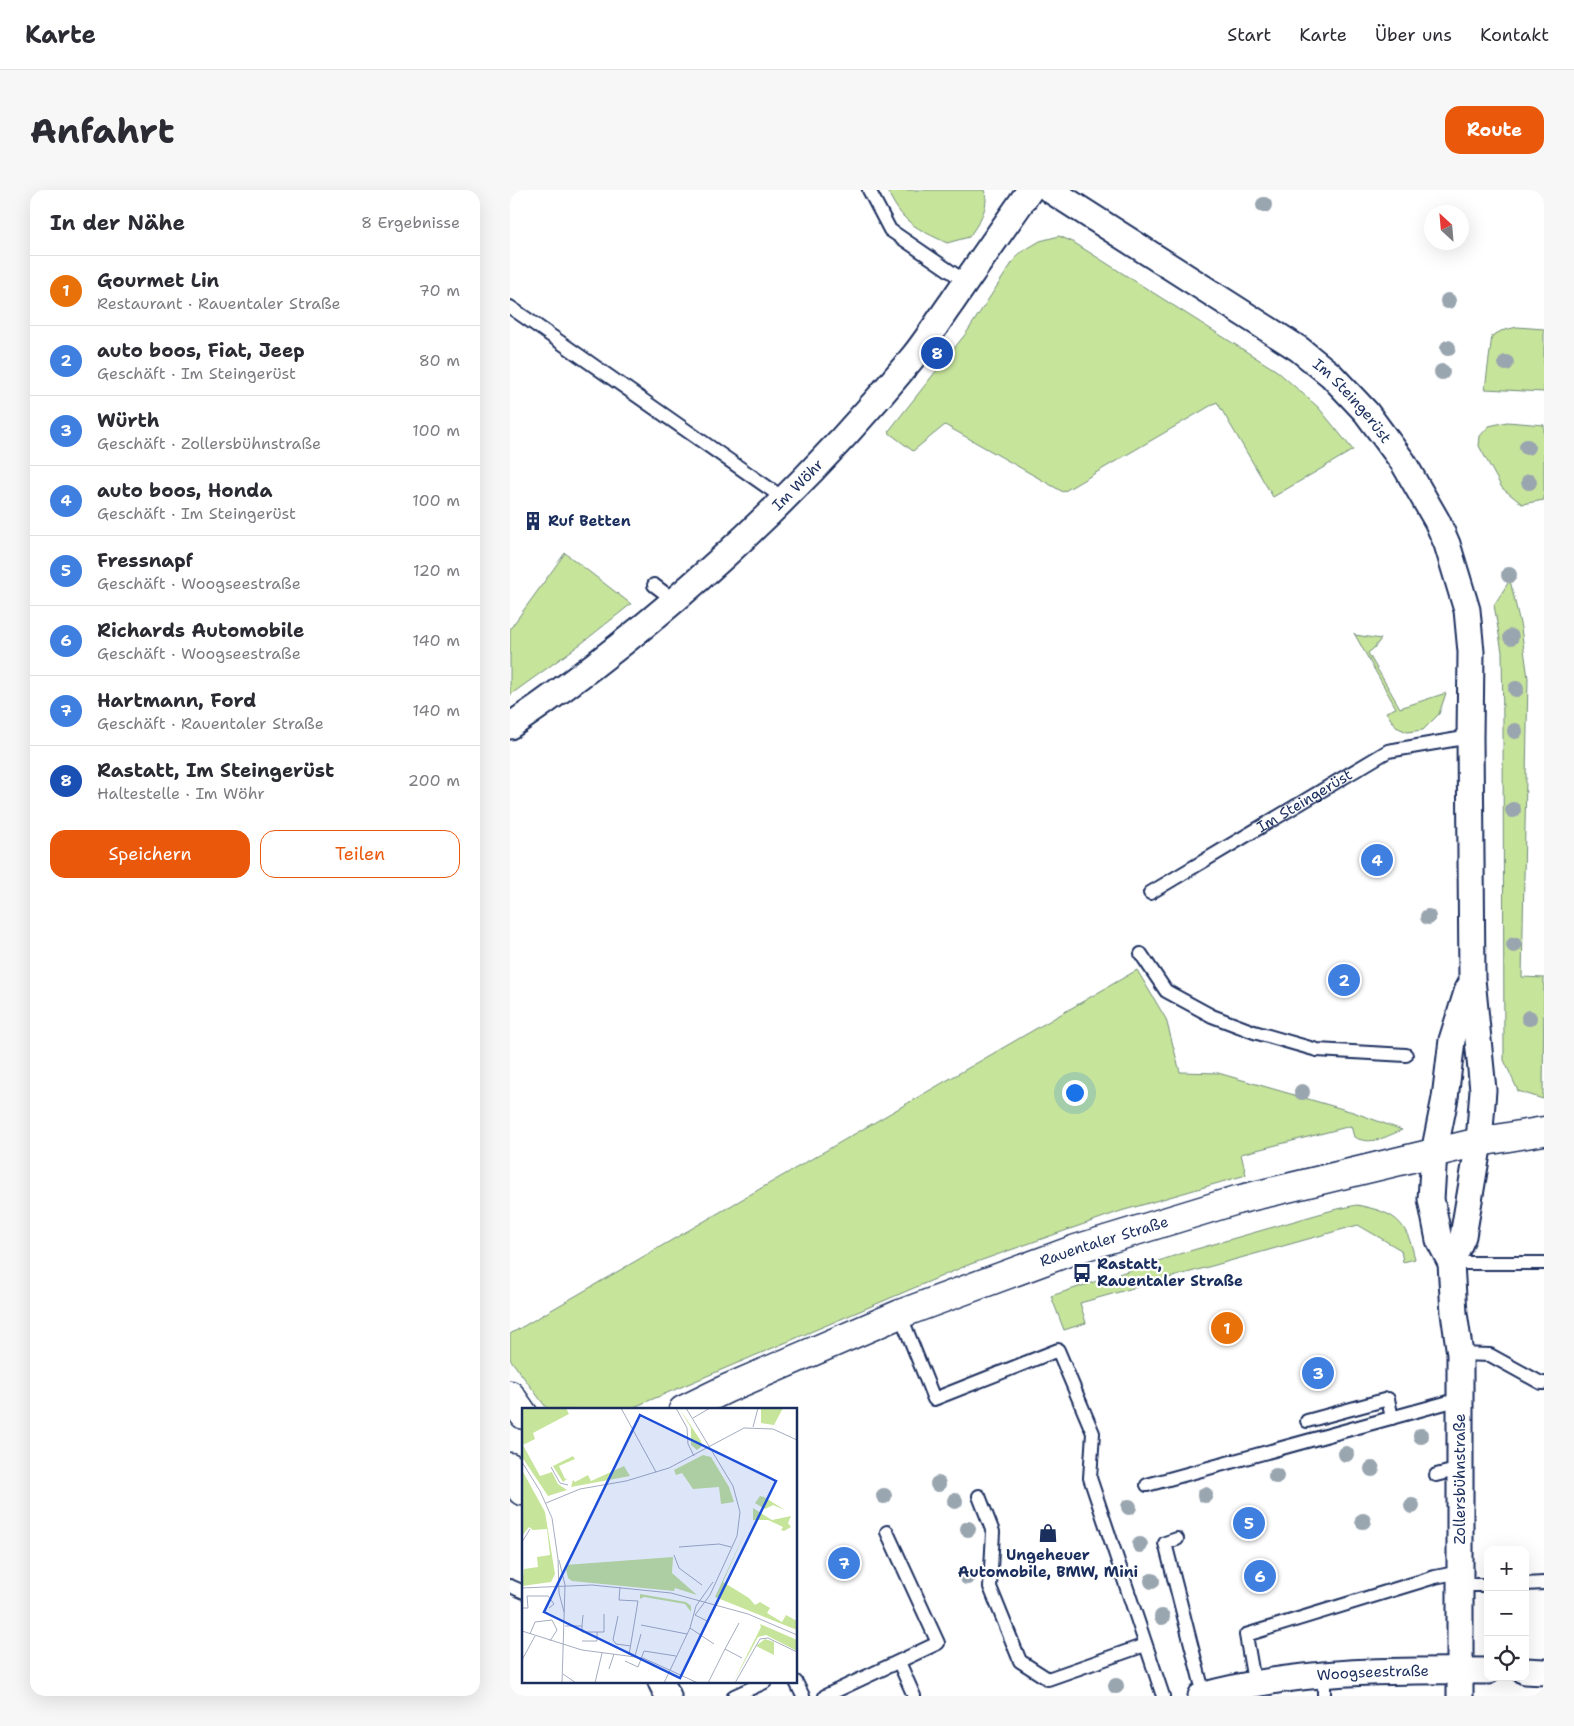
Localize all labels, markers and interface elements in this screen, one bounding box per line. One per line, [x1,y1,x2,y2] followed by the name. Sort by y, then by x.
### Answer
[25,19,96,51] text: Karte
[1227,23,1271,47] text: Start
[1299,23,1347,47] text: Karte
[1375,23,1452,47] text: Über uns
[1480,23,1549,47] text: Kontakt
[1445,106,1544,154] button: Route
[30,107,174,154] text: Anfahrt
[1424,205,1469,250] north arrow
[50,209,185,237] text: In der Nähe
[361,212,460,233] text: 8 Ergebnisse
[97,268,219,293] text: Gourmet Lin
[62,280,70,301] text: 1
[419,280,460,301] text: 70 m
[97,293,341,314] text: Restaurant · Rauentaler Straße
[921,334,953,372] pin: 8
[97,338,305,363] text: auto boos, Fiat, Jeep
[60,350,72,371] text: 2
[419,350,460,371] text: 80 m
[1309,354,1396,447] street label: Im Steingerüst
[97,363,296,384] text: Geschäft · Im Steingerüst
[97,408,159,433] text: Würth
[60,420,72,441] text: 3
[412,420,460,441] text: 100 m
[97,433,321,454] text: Geschäft · Zollersbühnstraße
[768,455,828,515] street label: Im Wöhr
[97,478,272,503] text: auto boos, Honda
[60,490,72,511] text: 4
[412,490,460,511] text: 100 m
[97,503,296,524] text: Geschäft · Im Steingerüst
[522,510,544,532] building icon: Ruf Betten
[548,511,631,531] place label: Ruf Betten
[97,548,193,573] text: Fressnapf
[61,560,71,581] text: 5
[413,560,460,581] text: 120 m
[97,573,301,594] text: Geschäft · Woogseestraße
[97,618,304,643] text: Richards Automobile
[60,630,72,651] text: 6
[413,630,460,651] text: 140 m
[97,643,301,664] text: Geschäft · Woogseestraße
[97,688,256,713] text: Hartmann, Ford
[60,700,72,721] text: 7
[413,700,460,721] text: 140 m
[97,713,324,734] text: Geschäft · Rauentaler Straße
[97,758,334,783] text: Rastatt, Im Steingerüst
[1253,765,1356,837] street label: Im Steingerüst
[60,770,72,791] text: 8
[408,770,460,791] text: 200 m
[97,783,265,804] text: Haltestelle · Im Wöhr
[50,830,250,878] button: Speichern
[260,830,460,878] button: Teilen
[1361,841,1393,879] pin: 4
[1328,961,1360,999] pin: 2
[1062,1080,1088,1106] your location
[1037,1211,1171,1272] street label: Rauentaler Straße
[1097,1254,1243,1291] place label: Rastatt, Rauentaler Straße
[1071,1262,1093,1284] bus stop icon: Rastatt, Rauentaler Straße
[1211,1309,1243,1347] pin: 1
[1302,1354,1334,1392] pin: 3
[522,1408,798,1684] inset map
[1450,1413,1470,1545] street label: Zollersbühnstraße
[1233,1504,1265,1542] pin: 5
[1037,1522,1059,1544] shop icon: Ungeheuer Automobile, BMW, Mini
[828,1544,860,1582] pin: 7
[958,1545,1138,1582] place label: Ungeheuer Automobile, BMW, Mini
[1484,1546,1529,1681] map controls
[1484,1546,1529,1591] button: +
[1244,1557,1276,1595] pin: 6
[1484,1591,1529,1636] button: −
[1484,1636,1529,1681] button: locate
[1316,1661,1429,1685] street label: Woogseestraße

